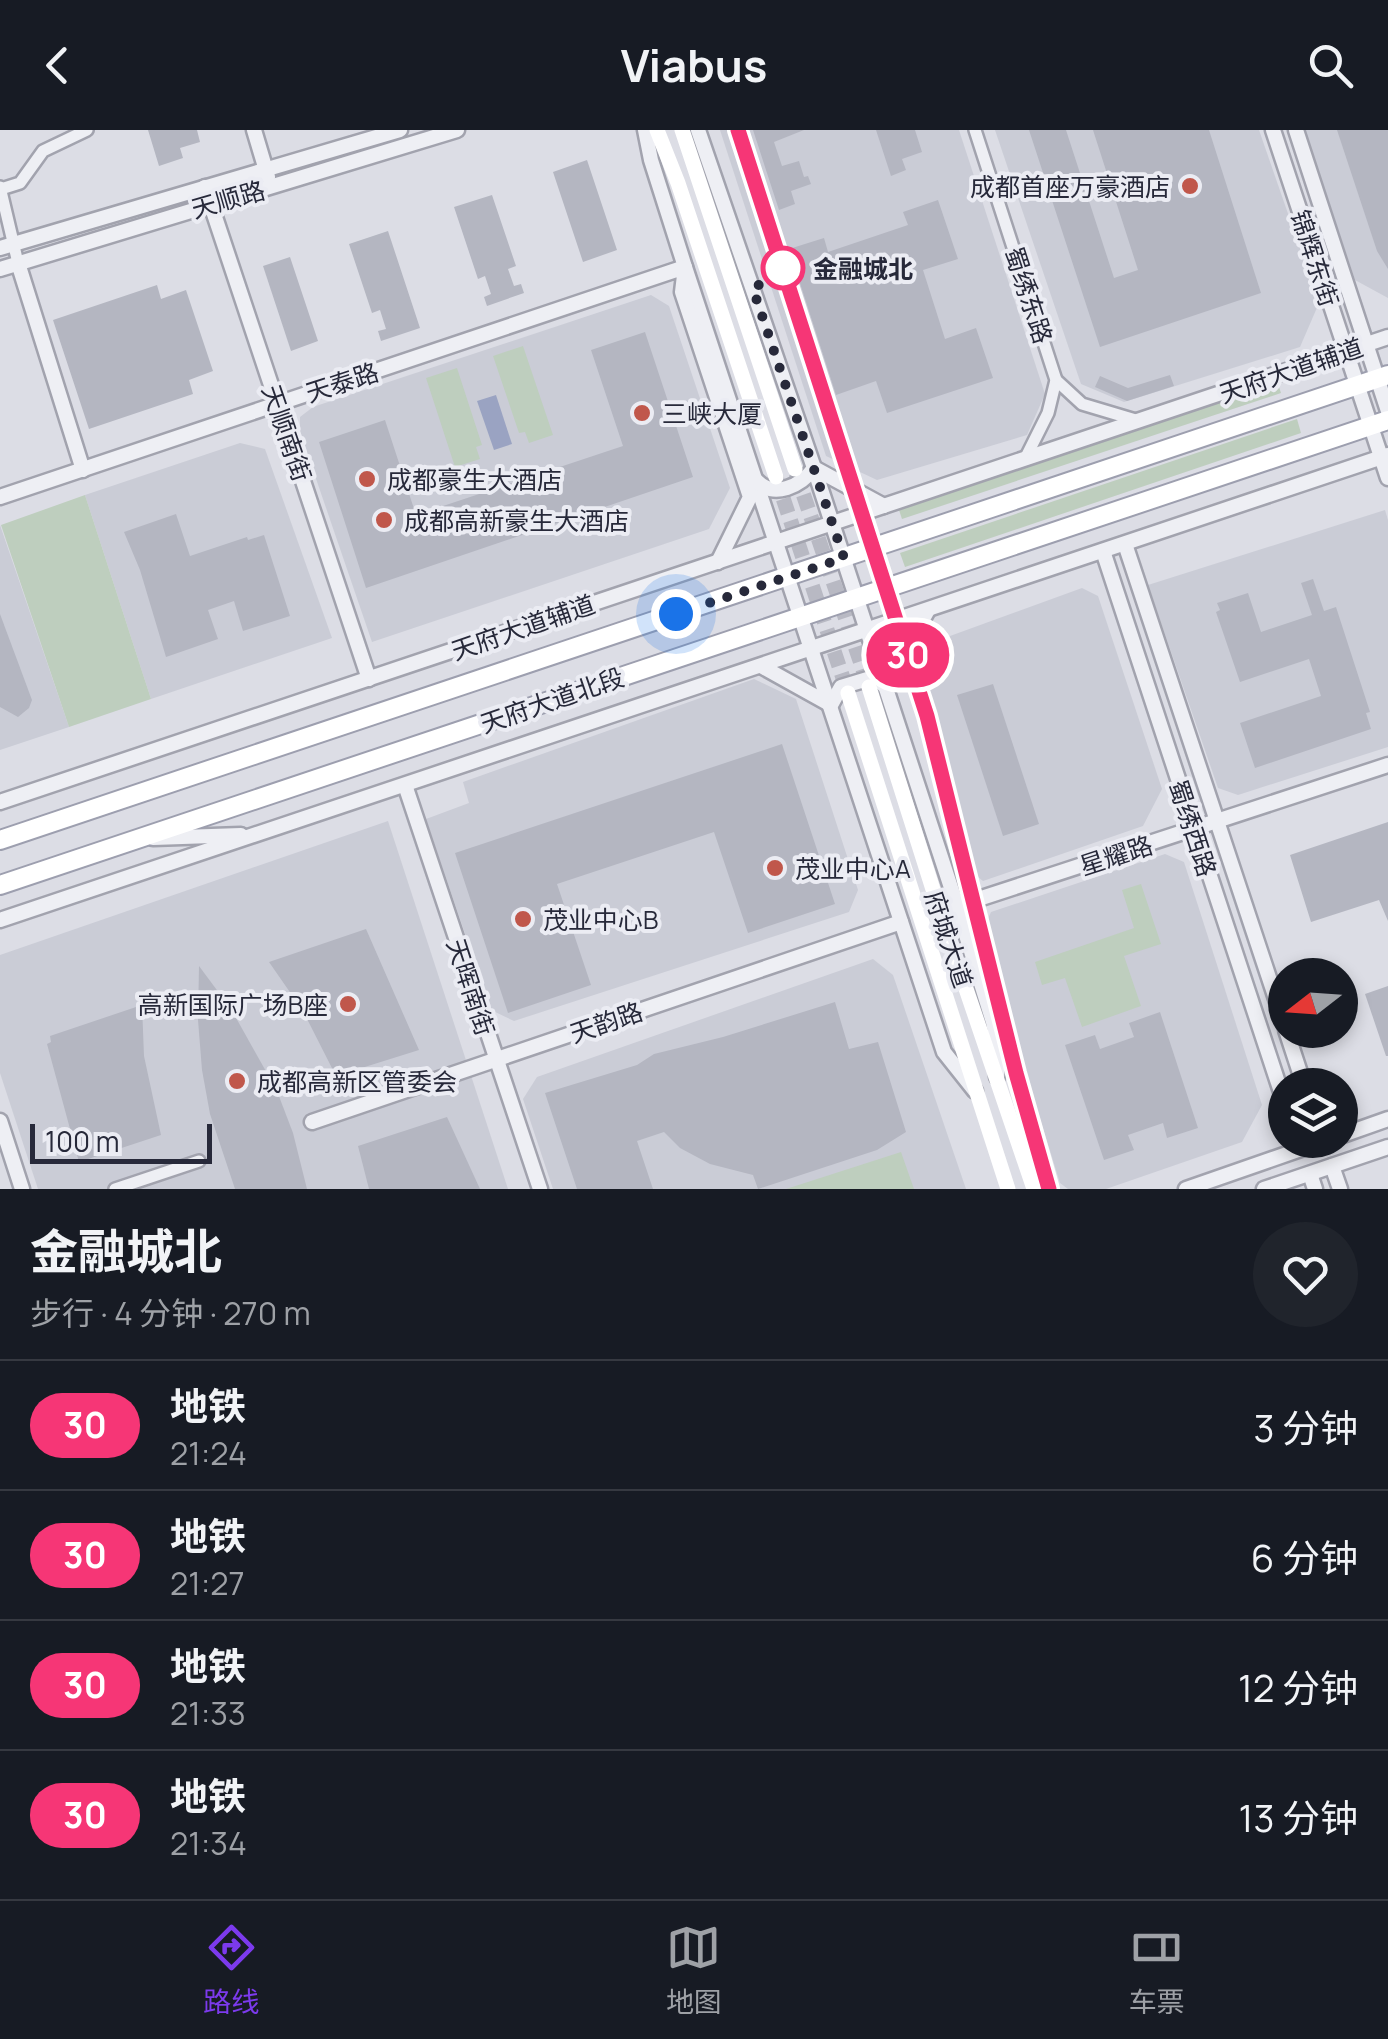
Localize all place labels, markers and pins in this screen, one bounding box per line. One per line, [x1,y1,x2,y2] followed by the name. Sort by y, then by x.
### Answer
[970,169,1170,204] place label: 成都首座万豪酒店
[1179,175,1201,197] marker: 成都首座万豪酒店
[762,247,804,289] marker: 金融城北
[813,251,913,286] place label: 金融城北
[662,396,762,431] place label: 三峡大厦
[631,402,653,424] marker: 三峡大厦
[387,462,562,497] place label: 成都豪生大酒店
[356,468,378,490] marker: 成都豪生大酒店
[404,503,629,538] place label: 成都高新豪生大酒店
[373,509,395,531] marker: 成都高新豪生大酒店
[795,851,911,886] place label: 茂业中心A
[764,857,786,879] marker: 茂业中心A
[543,902,658,937] place label: 茂业中心B
[512,908,534,930] marker: 茂业中心B
[138,987,328,1022] place label: 高新国际广场B座
[337,993,359,1015] marker: 高新国际广场B座
[257,1064,457,1099] place label: 成都高新区管委会
[226,1070,248,1092] marker: 成都高新区管委会

